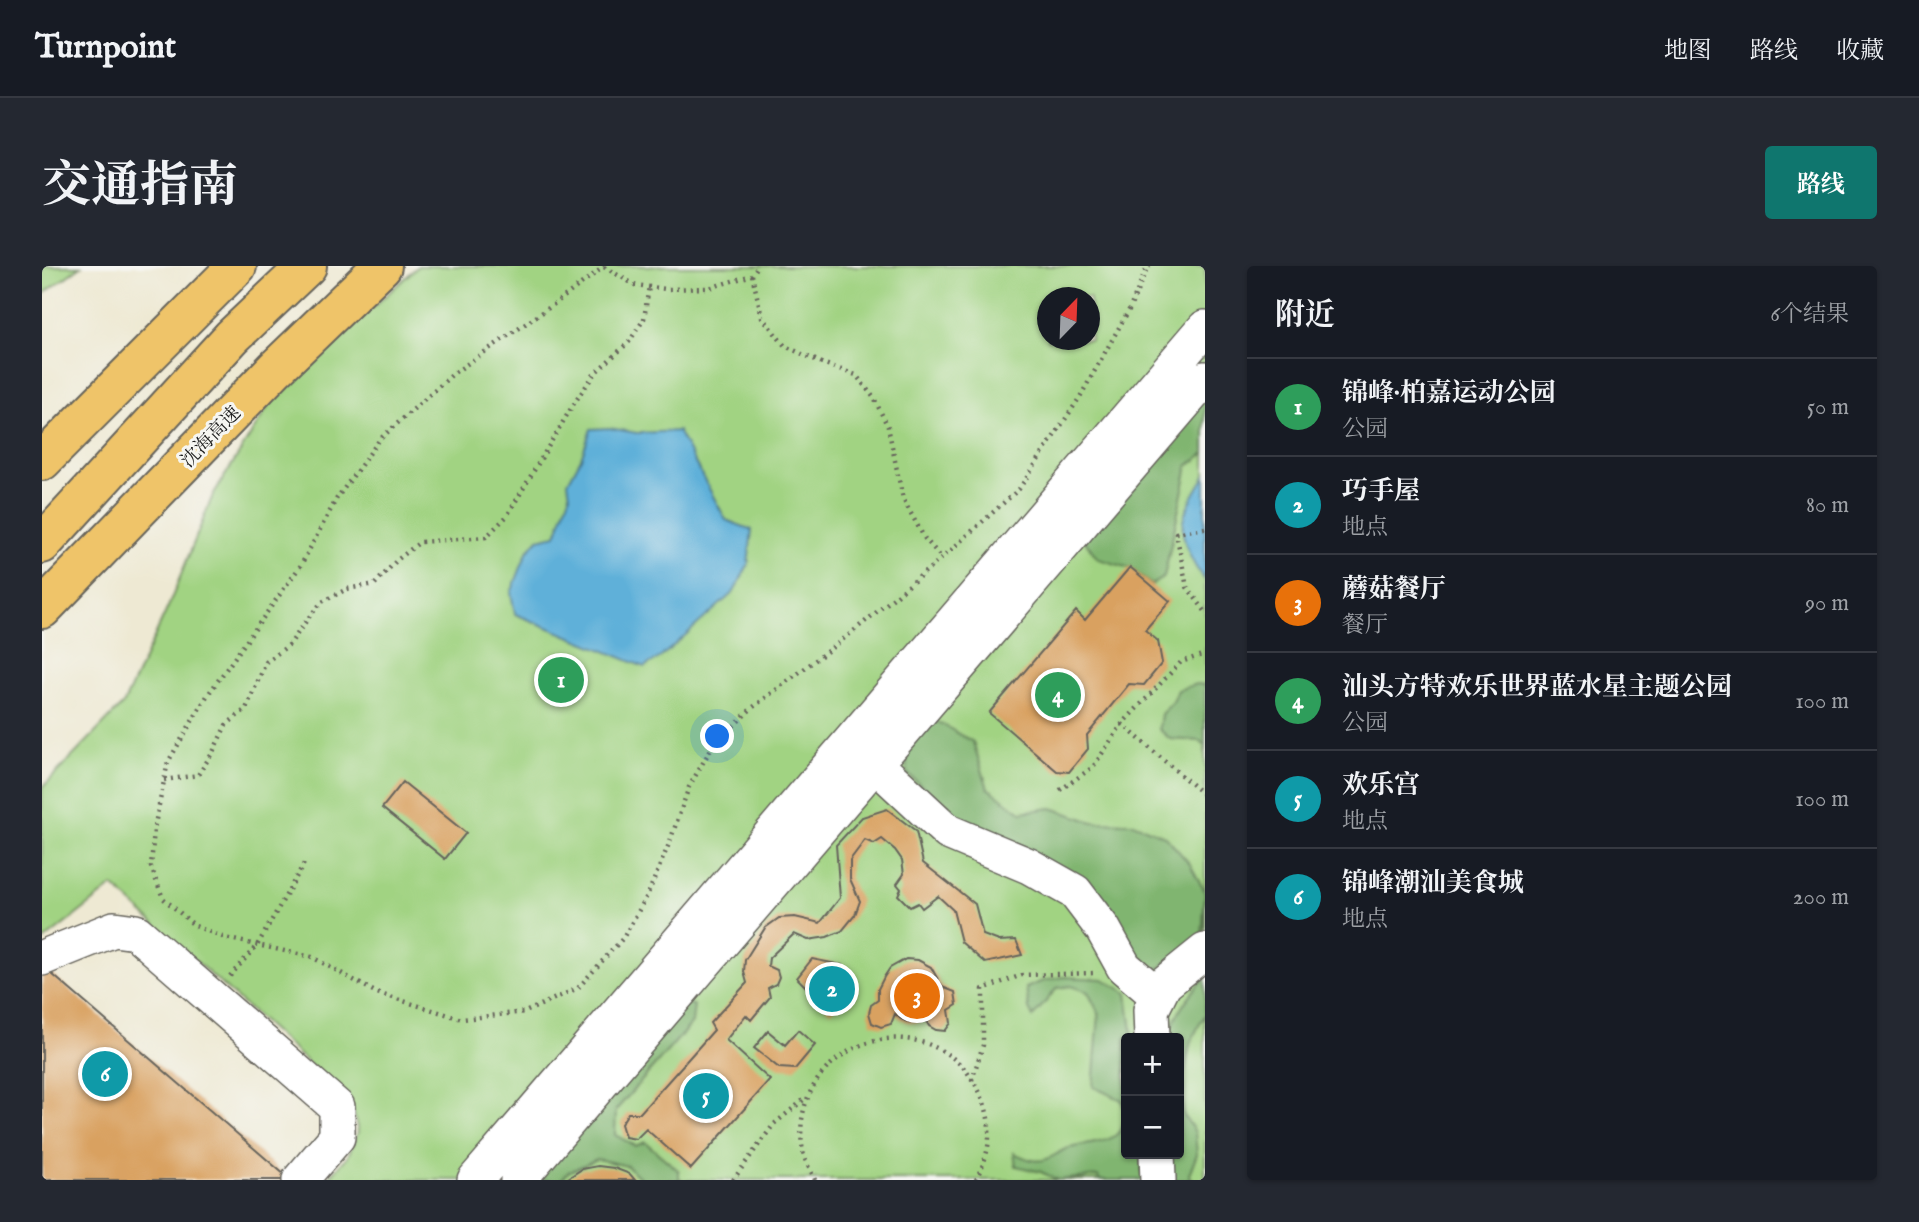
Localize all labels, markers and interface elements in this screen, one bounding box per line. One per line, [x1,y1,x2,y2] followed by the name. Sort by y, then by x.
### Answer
[35,27,176,69] text: Turnpoint
[1664,36,1712,67] text: 地图
[1750,36,1798,67] text: 路线
[1836,36,1884,67] text: 收藏
[1765,146,1877,219] button: 路线
[42,157,238,219] text: 交通指南
[1037,287,1100,350] north arrow
[1275,297,1335,335] text: 附近
[1770,300,1849,329] text: 6个结果
[1342,377,1556,410] text: 锦峰·柏嘉运动公园
[1294,393,1302,422] text: 1
[1807,393,1849,422] text: 50 m
[176,402,246,473] street label: 沈海高速
[1342,415,1388,444] text: 公园
[1342,475,1420,508] text: 巧手屋
[1293,491,1303,520] text: 2
[1806,491,1849,520] text: 80 m
[1342,513,1388,542] text: 地点
[1342,573,1446,606] text: 蘑菇餐厅
[1294,589,1302,618] text: 3
[1805,589,1849,618] text: 90 m
[1342,611,1388,640] text: 餐厅
[538,654,584,706] pin: 1
[1035,669,1081,721] pin: 4
[1342,671,1732,704] text: 汕头方特欢乐世界蓝水星主题公园
[1292,687,1304,716] text: 4
[1795,687,1849,716] text: 100 m
[1342,709,1388,738] text: 公园
[700,719,734,753] your location
[1342,769,1420,802] text: 欢乐宫
[1294,785,1302,814] text: 5
[1795,785,1849,814] text: 100 m
[1342,807,1388,836] text: 地点
[1342,867,1524,900] text: 锦峰潮汕美食城
[1293,883,1303,912] text: 6
[1793,883,1849,912] text: 200 m
[1342,905,1388,934] text: 地点
[809,963,855,1015] pin: 2
[894,970,940,1022] pin: 3
[1121,1033,1184,1159] map controls
[1121,1033,1184,1096] button: +
[82,1048,128,1100] pin: 6
[683,1070,729,1122] pin: 5
[1121,1096,1184,1159] button: −

